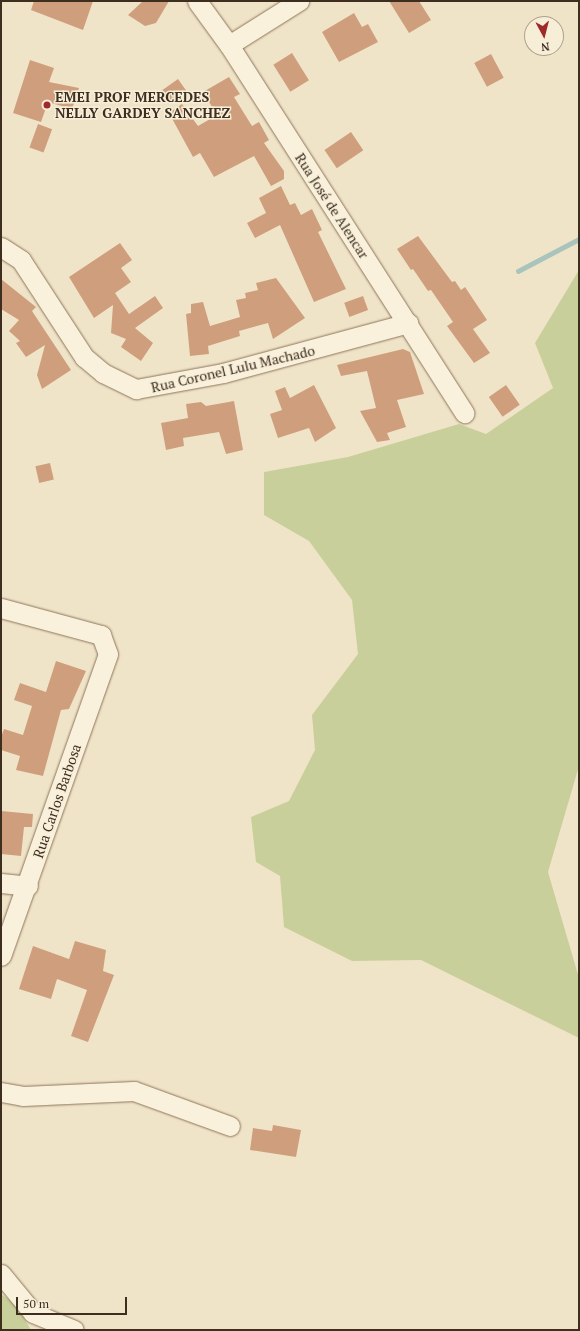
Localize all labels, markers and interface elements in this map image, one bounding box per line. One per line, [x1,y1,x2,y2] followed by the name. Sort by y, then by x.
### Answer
[524,16,564,56] north arrow
[540,39,550,54] text: N
[55,89,230,122] place label: EMEI PROF MERCEDES NELLY GARDEY SANCHEZ
[42,100,52,110] marker: EMEI PROF MERCEDES NELLY GARDEY SANCHEZ
[292,150,372,262] street label: Rua José de Alencar
[149,342,317,396] street label: Rua Coronel Lulu Machado
[30,742,84,860] street label: Rua Carlos Barbosa
[18,1289,129,1315] scale bar
[23,1296,49,1311] text: 50 m

